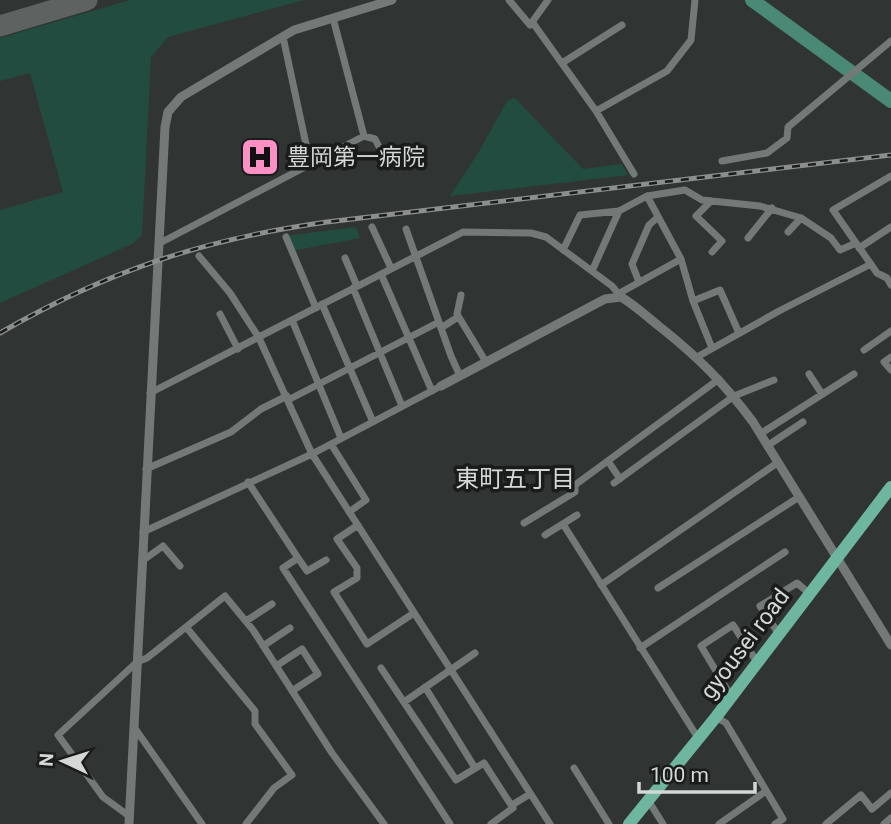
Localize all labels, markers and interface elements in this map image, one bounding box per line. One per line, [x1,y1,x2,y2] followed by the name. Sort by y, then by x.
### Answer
[239,136,281,178] hospital icon: 豊岡第一病院
[287,144,425,171] place label: 豊岡第一病院
[455,465,575,493] district label: 東町五丁目
[695,584,795,704] street label: gyousei road
[28,726,98,796] north arrow
[639,750,754,794] scale bar
[35,752,58,767] text: N
[650,763,709,787] text: 100 m

